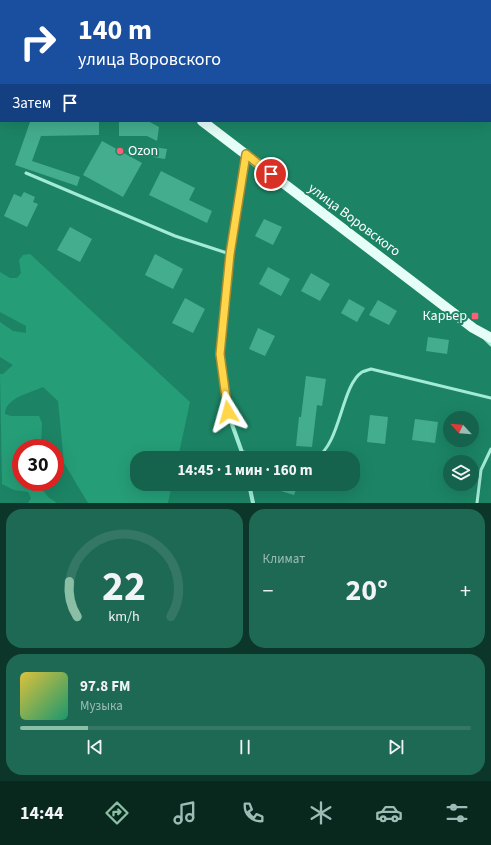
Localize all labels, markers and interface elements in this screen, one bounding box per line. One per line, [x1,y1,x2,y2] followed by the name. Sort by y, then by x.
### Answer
[78,10,152,50] text: 140 m
[12,16,64,68] icon: right
[78,47,221,72] text: улица Воровского
[59,92,81,114] icon: arrive
[12,93,51,114] text: Затем
[128,141,158,161] place label: Ozon
[115,146,125,156] marker: Ozon
[254,157,288,191] pin
[260,163,282,185] icon: arrive
[304,179,404,261] street label: улица Воровского
[422,306,467,326] place label: Карьер
[470,311,480,321] marker: Карьер
[207,391,249,433] position arrow
[443,411,479,447] north arrow
[443,411,479,491] map controls
[12,439,64,491] speed limit sign: 30
[443,455,479,491] button: layers
[177,460,313,481] text: 14:45 · 1 мин · 160 m
[263,550,305,568] text: Климат
[102,556,146,616] text: 22
[345,569,388,612] text: 20°
[263,575,273,607] text: −
[460,575,471,607] text: +
[108,605,140,626] text: km/h
[80,676,131,697] text: 97.8 FM
[80,697,123,715] text: Музыка
[84,736,106,758] icon: previous
[234,736,256,758] icon: pause
[385,736,407,758] icon: next
[103,799,131,827] icon: directions
[171,799,199,827] icon: music
[239,799,267,827] icon: phone
[307,799,335,827] icon: climate
[375,799,403,827] icon: car
[443,799,471,827] icon: filters
[20,801,63,826] text: 14:44

